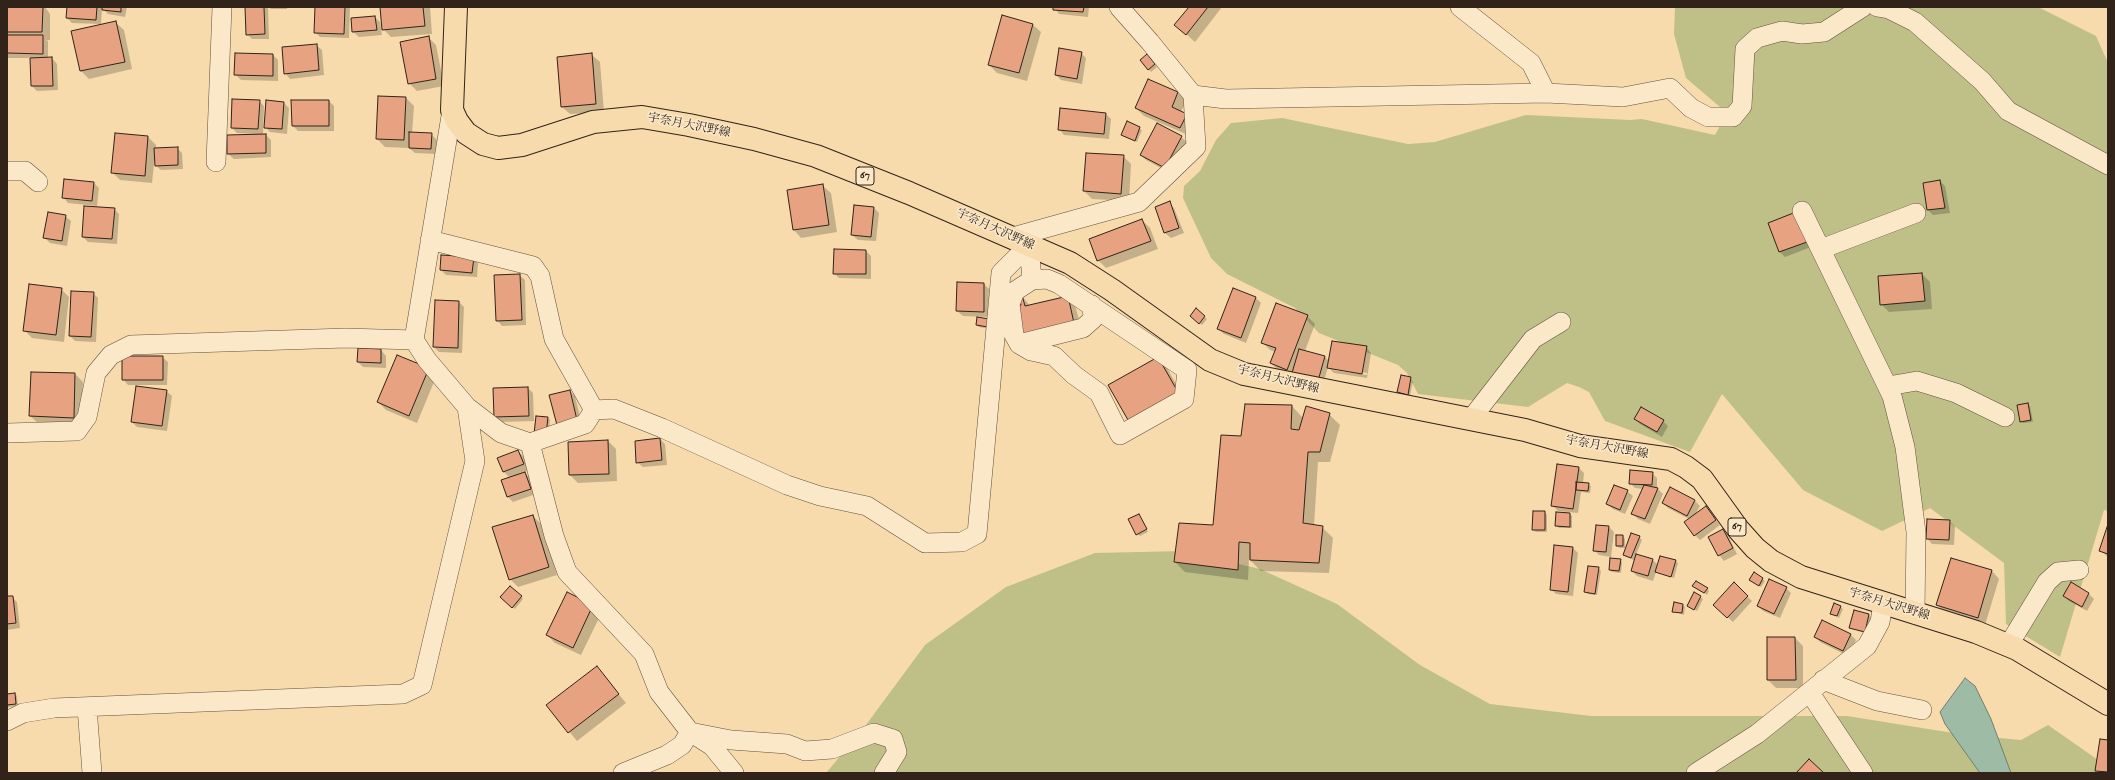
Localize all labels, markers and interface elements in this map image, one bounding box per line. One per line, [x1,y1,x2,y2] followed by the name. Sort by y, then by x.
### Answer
[646,111,732,141] street label: 宇奈月大沢野線
[856,167,874,185] road number: 67
[954,206,1036,254] street label: 宇奈月大沢野線
[1236,363,1320,397] street label: 宇奈月大沢野線
[1564,434,1650,462] street label: 宇奈月大沢野線
[1728,518,1746,536] road number: 67
[1847,586,1931,624] street label: 宇奈月大沢野線

